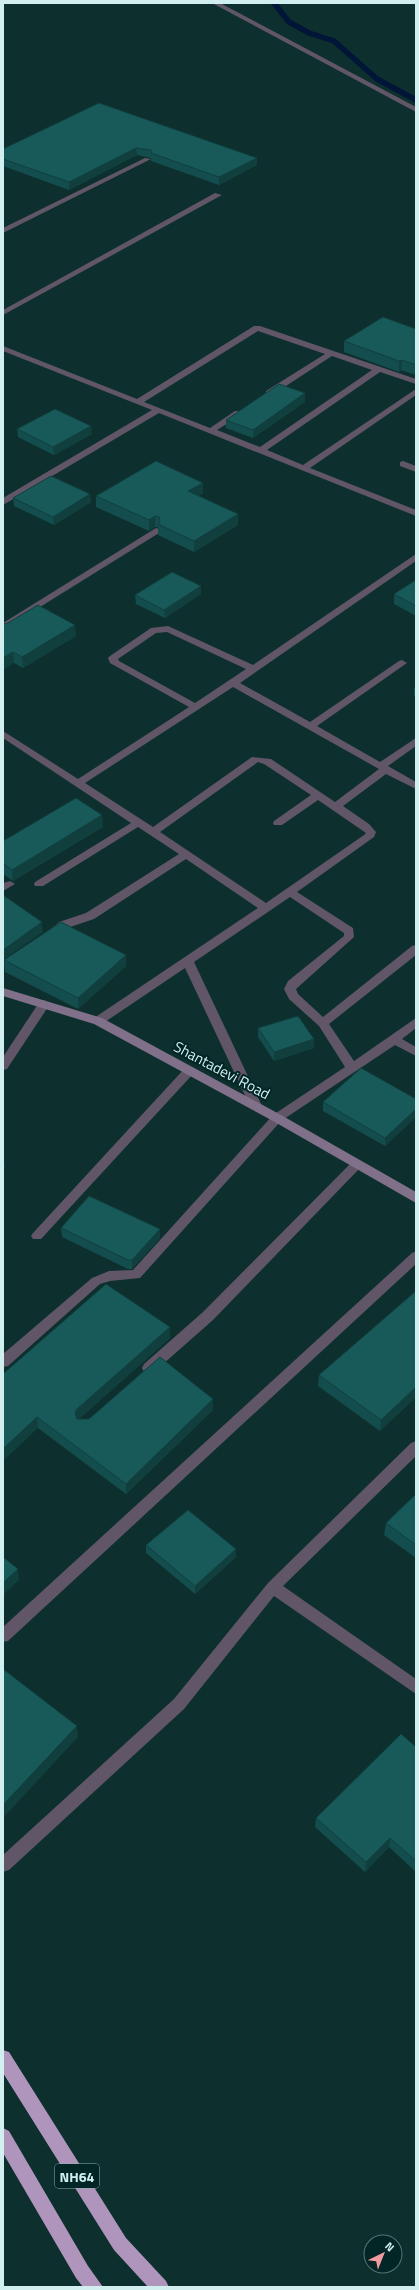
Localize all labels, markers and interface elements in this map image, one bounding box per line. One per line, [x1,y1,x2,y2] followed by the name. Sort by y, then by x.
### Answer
[170,1035,274,1105] street label: Shantadevi Road
[55,2164,99,2188] road number: NH64
[363,2234,403,2274] north arrow
[382,2238,398,2255] text: N

